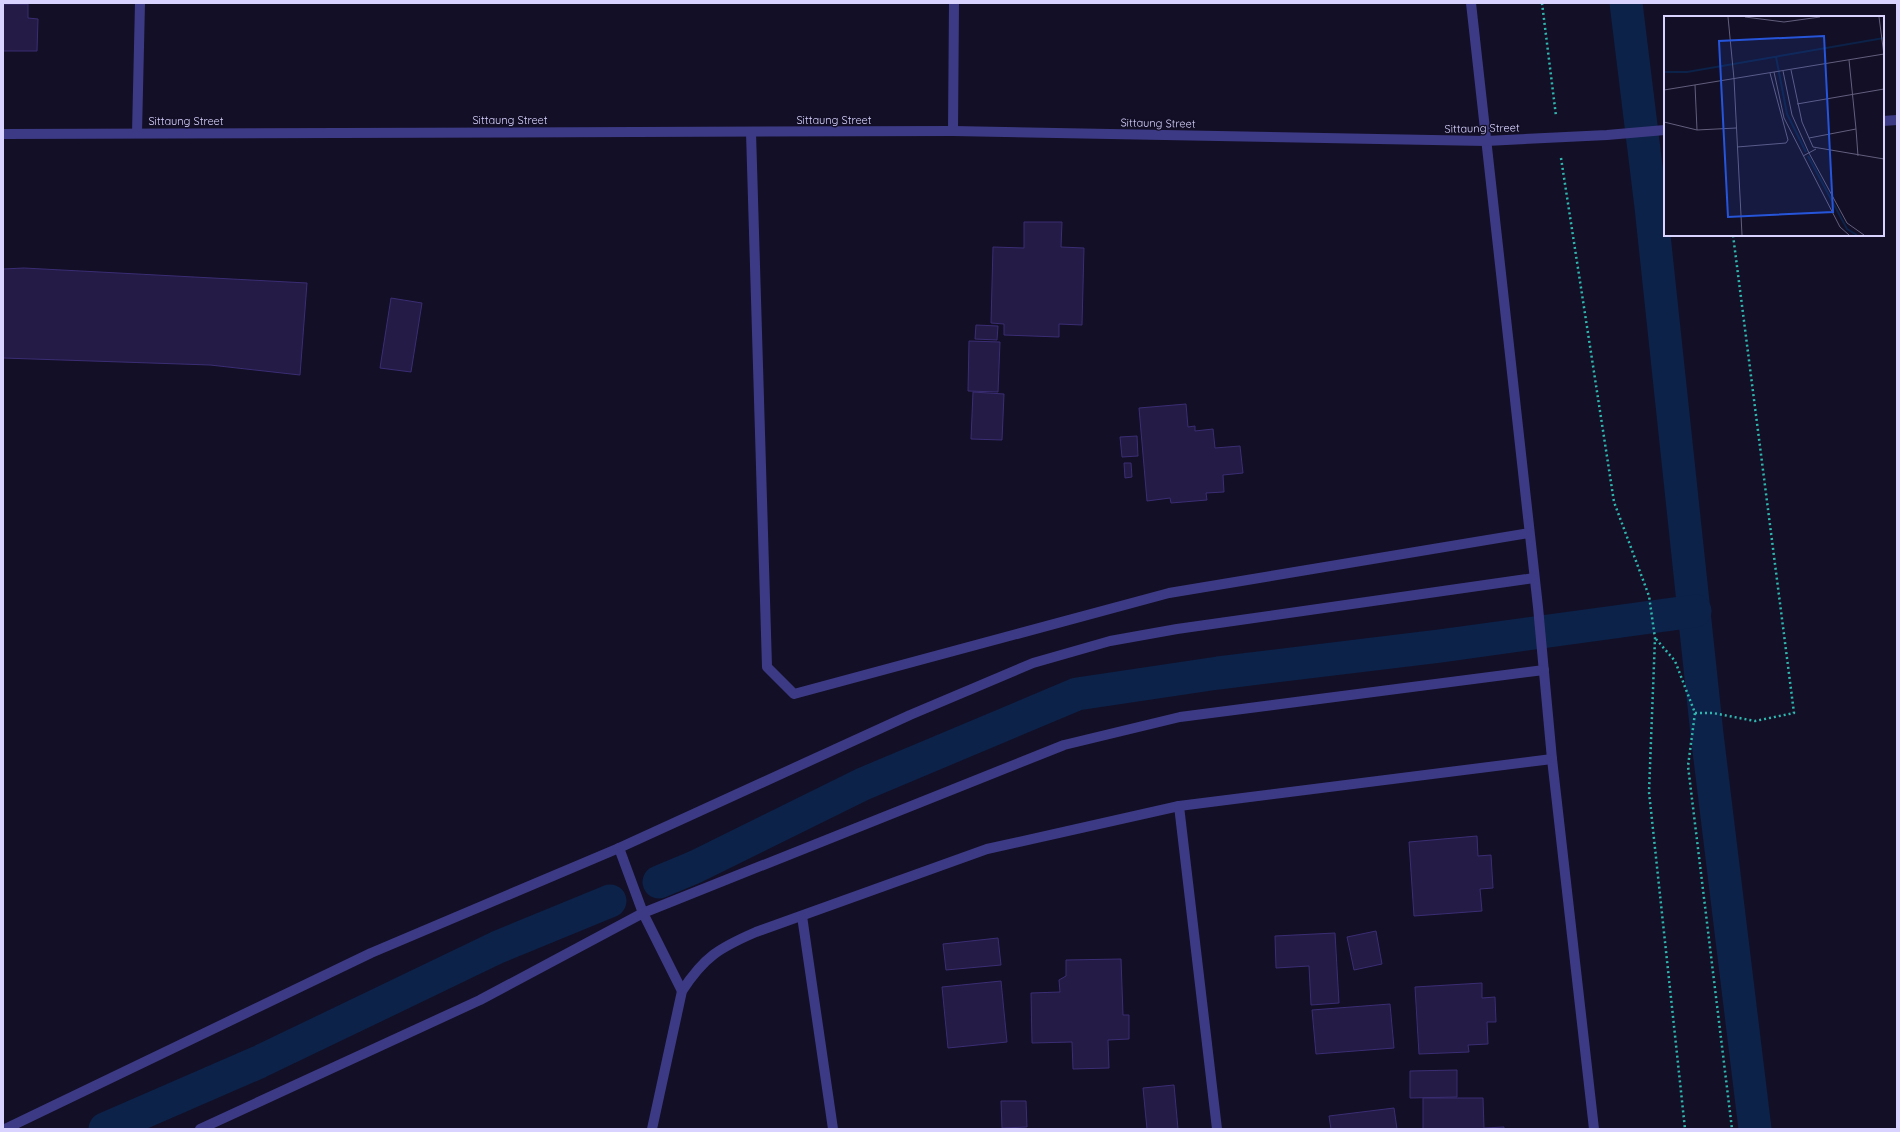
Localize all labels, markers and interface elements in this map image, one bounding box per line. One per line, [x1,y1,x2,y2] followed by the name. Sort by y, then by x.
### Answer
[1664,16,1884,236] inset map
[472,113,548,127] street label: Sittaung Street
[796,113,872,127] street label: Sittaung Street
[148,114,224,128] street label: Sittaung Street
[1120,115,1196,131] street label: Sittaung Street
[1444,120,1520,136] street label: Sittaung Street

